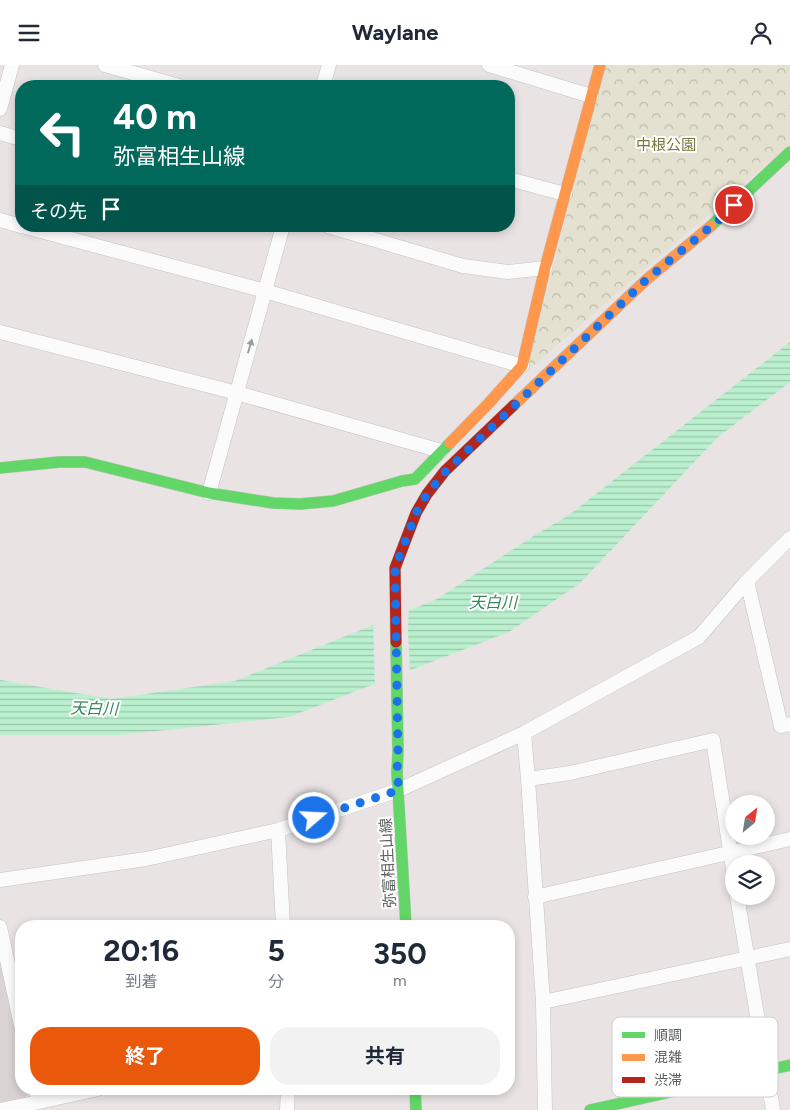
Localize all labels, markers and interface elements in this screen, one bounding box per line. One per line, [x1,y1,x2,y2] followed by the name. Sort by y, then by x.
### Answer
[15,19,43,47] icon: menu
[352,19,438,46] text: Waylane
[747,19,775,47] icon: person
[113,96,197,138] text: 40 m
[30,100,95,165] icon: left
[636,136,696,154] park label: 中根公園
[113,143,245,170] text: 弥富相生山線
[713,184,755,226] pin
[720,191,748,219] icon: arrive
[97,195,125,223] icon: arrive
[30,200,87,223] text: その先
[246,339,254,354] one-way arrow
[469,593,519,612] water label: 天白川
[70,699,120,718] water label: 天白川
[287,791,339,843] position arrow
[725,795,775,845] north arrow
[725,795,775,905] map controls
[377,818,399,908] street label: 弥富相生山線
[725,855,775,905] button: layers
[103,932,179,969] text: 20:16
[267,932,285,969] text: 5
[373,935,427,972] text: 350
[393,971,407,990] text: m
[125,972,157,991] text: 到着
[268,972,284,991] text: 分
[612,1017,778,1097] legend
[30,1027,260,1085] button: 終了
[270,1027,500,1085] button: 共有
[654,1027,682,1044] text: 順調
[654,1049,682,1066] text: 混雑
[654,1072,682,1089] text: 渋滞

